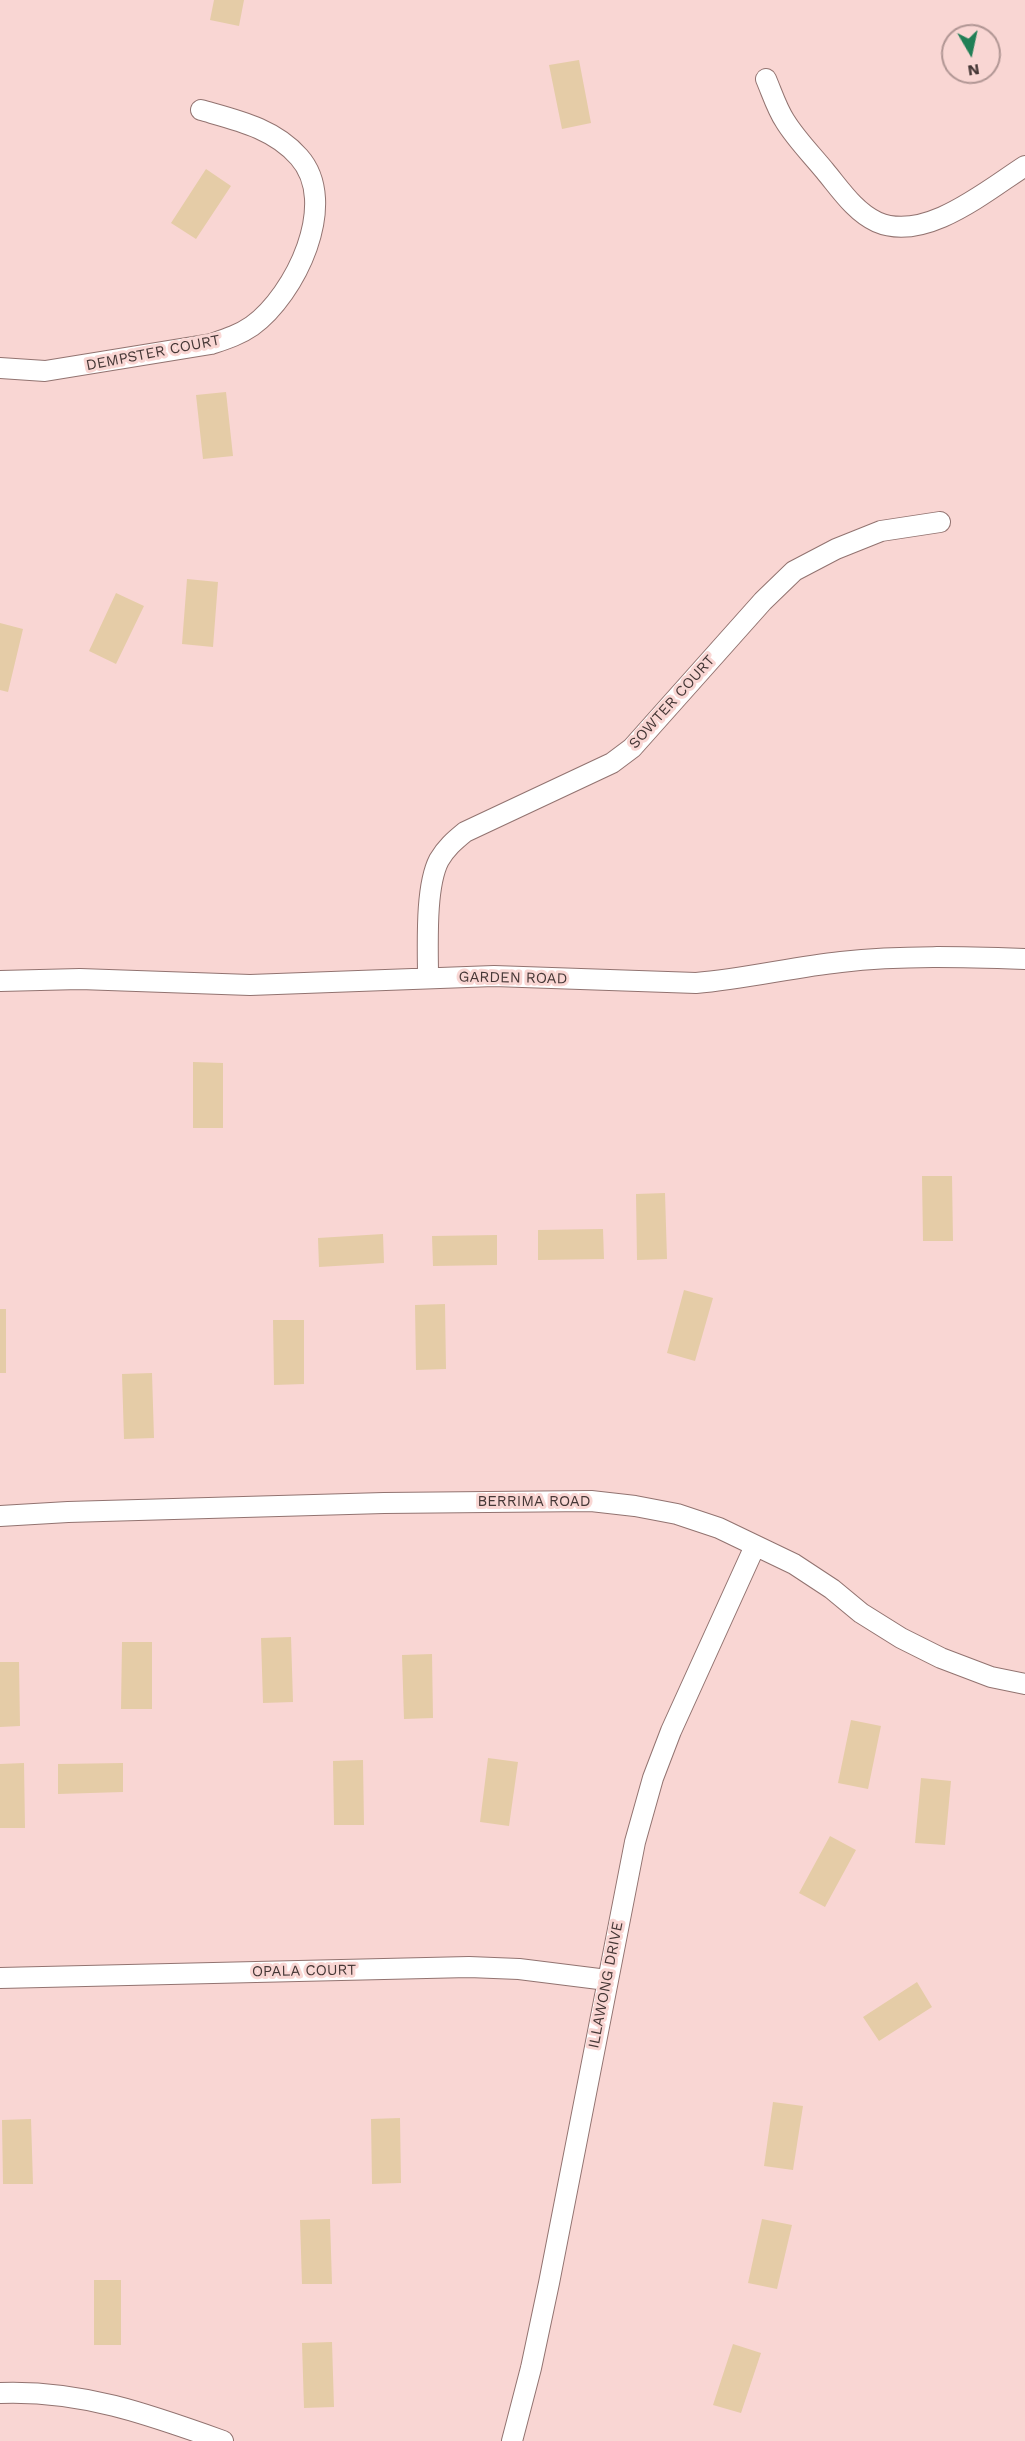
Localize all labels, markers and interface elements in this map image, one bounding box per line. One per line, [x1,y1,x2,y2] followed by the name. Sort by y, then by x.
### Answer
[941,24,1001,84] north arrow
[966,60,981,81] text: N
[84,331,222,375] street label: DEMPSTER COURT
[625,651,719,753] street label: SOWTER COURT
[458,968,568,988] street label: GARDEN ROAD
[477,1493,591,1511] street label: BERRIMA ROAD
[585,1920,627,2050] street label: ILLAWONG DRIVE
[252,1961,356,1981] street label: OPALA COURT

